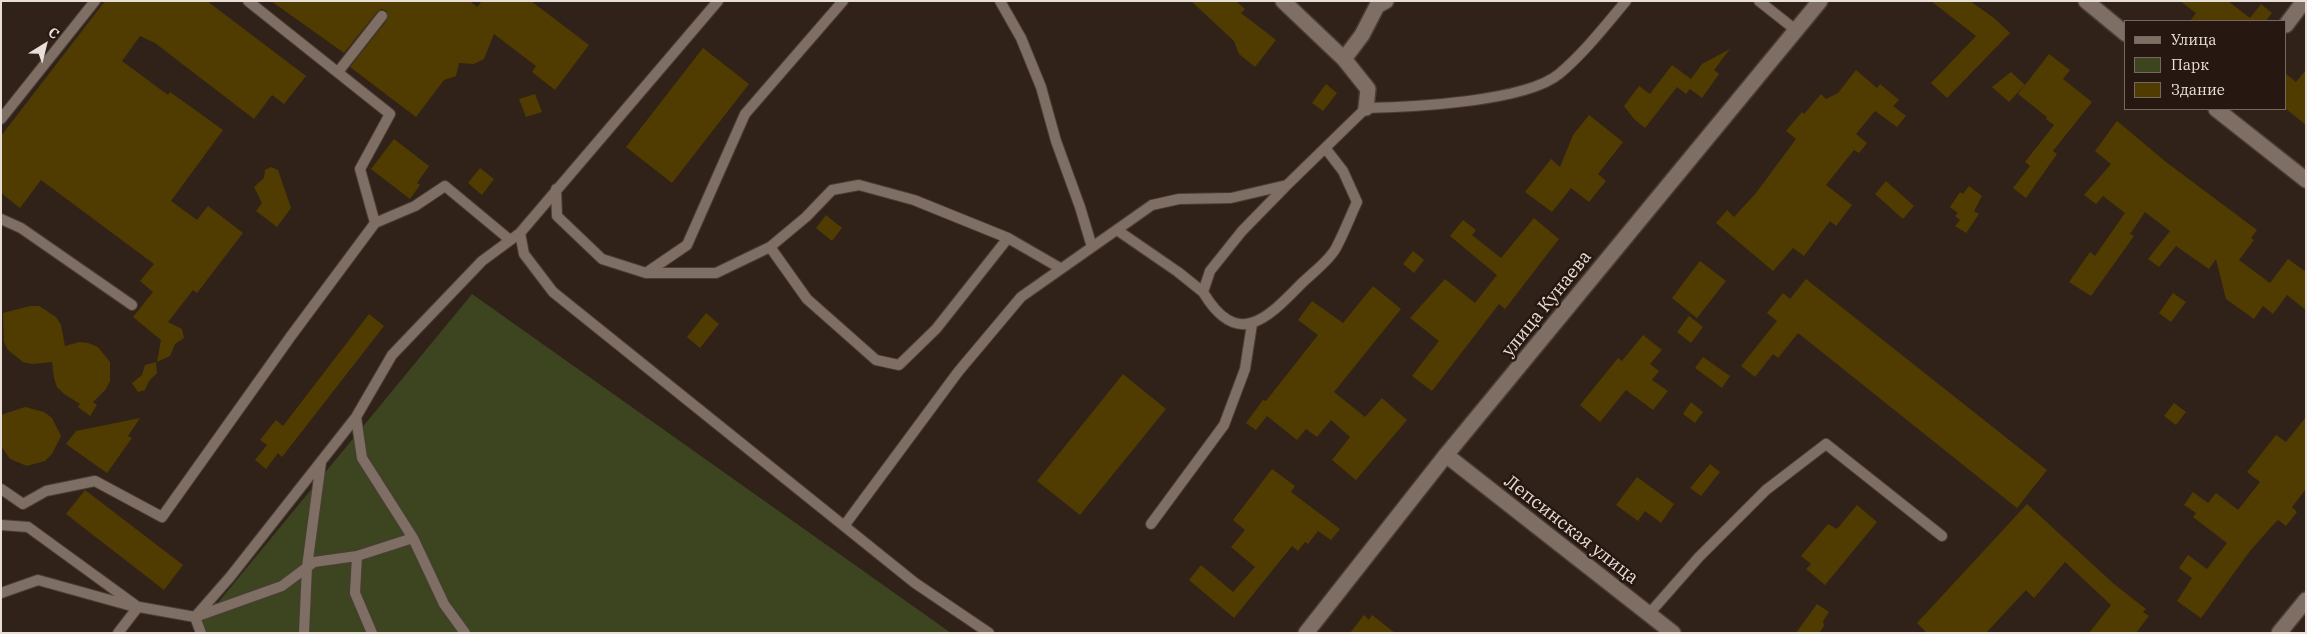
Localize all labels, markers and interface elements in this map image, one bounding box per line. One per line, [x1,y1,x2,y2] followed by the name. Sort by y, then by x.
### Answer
[20,20,70,70] north arrow
[2124,20,2287,110] legend
[45,23,63,43] text: С
[2171,30,2216,49] text: Улица
[2171,55,2209,74] text: Парк
[2171,80,2225,99] text: Здание
[1498,247,1596,361] street label: улица Кунаева
[1500,471,1642,589] street label: Лепсинская улица

